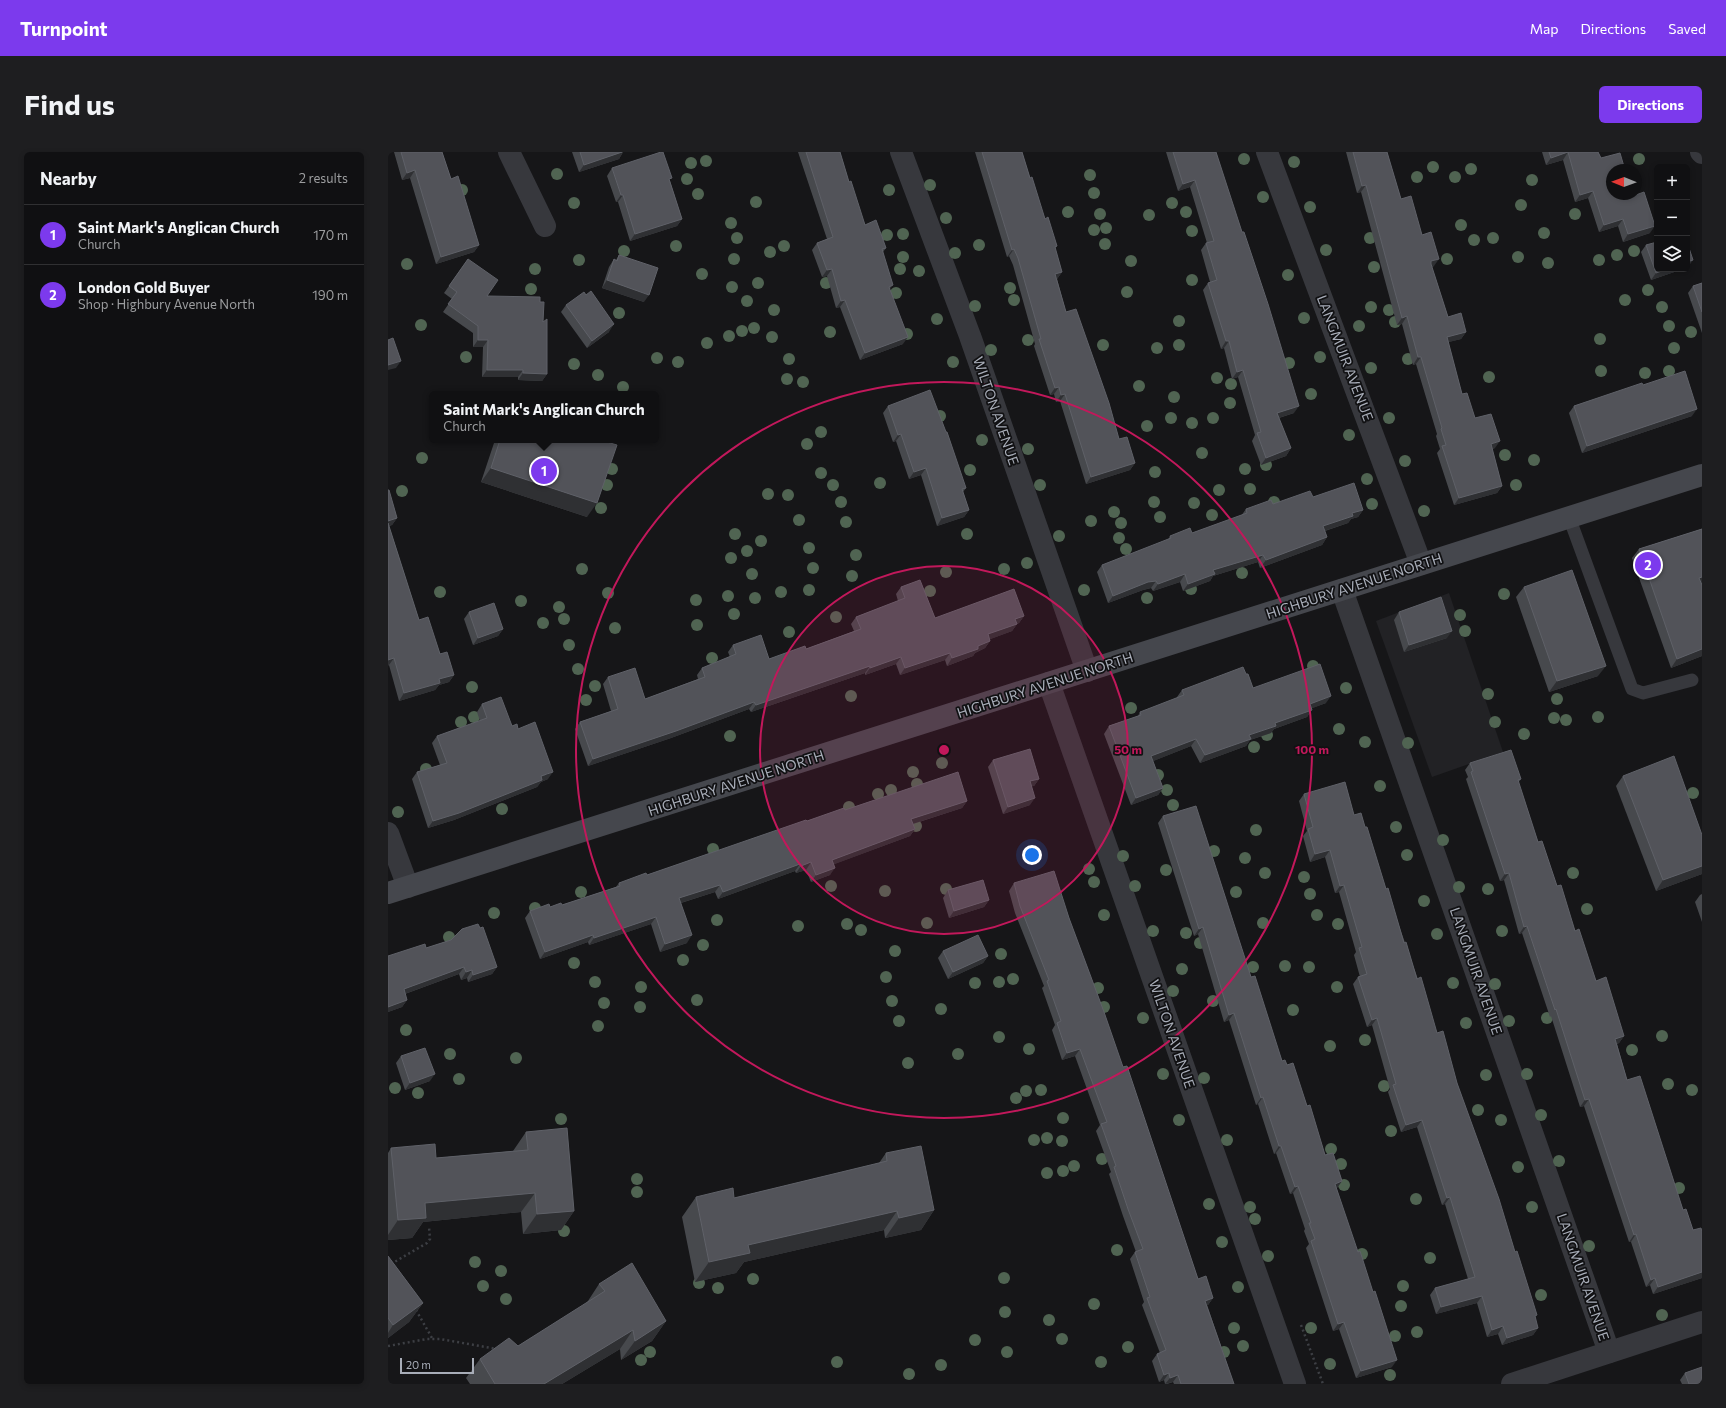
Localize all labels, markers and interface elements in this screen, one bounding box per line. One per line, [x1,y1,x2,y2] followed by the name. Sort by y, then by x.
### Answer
[20,17,108,40] text: Turnpoint
[1530,20,1559,37] text: Map
[1581,20,1646,37] text: Directions
[1668,20,1706,37] text: Saved
[1599,86,1702,123] button: Directions
[24,87,115,121] text: Find us
[1606,164,1642,200] north arrow
[1654,164,1690,272] map controls
[1654,164,1690,200] button: +
[40,168,97,189] text: Nearby
[299,170,348,186] text: 2 results
[1654,200,1690,236] button: −
[78,218,279,236] text: Saint Mark's Anglican Church
[50,227,56,243] text: 1
[313,227,348,243] text: 170 m
[78,236,120,252] text: Church
[1654,236,1690,272] button: layers
[78,278,210,296] text: London Gold Buyer
[49,287,57,303] text: 2
[312,287,348,303] text: 190 m
[1314,292,1377,423] street label: LANGMUIR AVENUE
[78,296,255,312] text: Shop · Highbury Avenue North
[970,354,1023,467] street label: WILTON AVENUE
[429,391,659,443] popup
[443,400,645,418] text: Saint Mark's Anglican Church
[443,418,486,434] text: Church
[531,456,557,486] pin: 1
[1264,549,1444,622] street label: HIGHBURY AVENUE NORTH
[1635,550,1661,580] pin: 2
[955,648,1135,721] street label: HIGHBURY AVENUE NORTH
[1114,742,1142,756] text: 50 m
[1295,742,1329,756] text: 100 m
[937,743,951,757] centre of rings
[646,746,826,819] street label: HIGHBURY AVENUE NORTH
[1022,845,1042,865] your location
[1447,905,1506,1037] street label: LANGMUIR AVENUE
[1146,977,1199,1090] street label: WILTON AVENUE
[1554,1211,1613,1343] street label: LANGMUIR AVENUE
[400,1356,474,1375] scale bar
[406,1358,431,1371] text: 20 m

